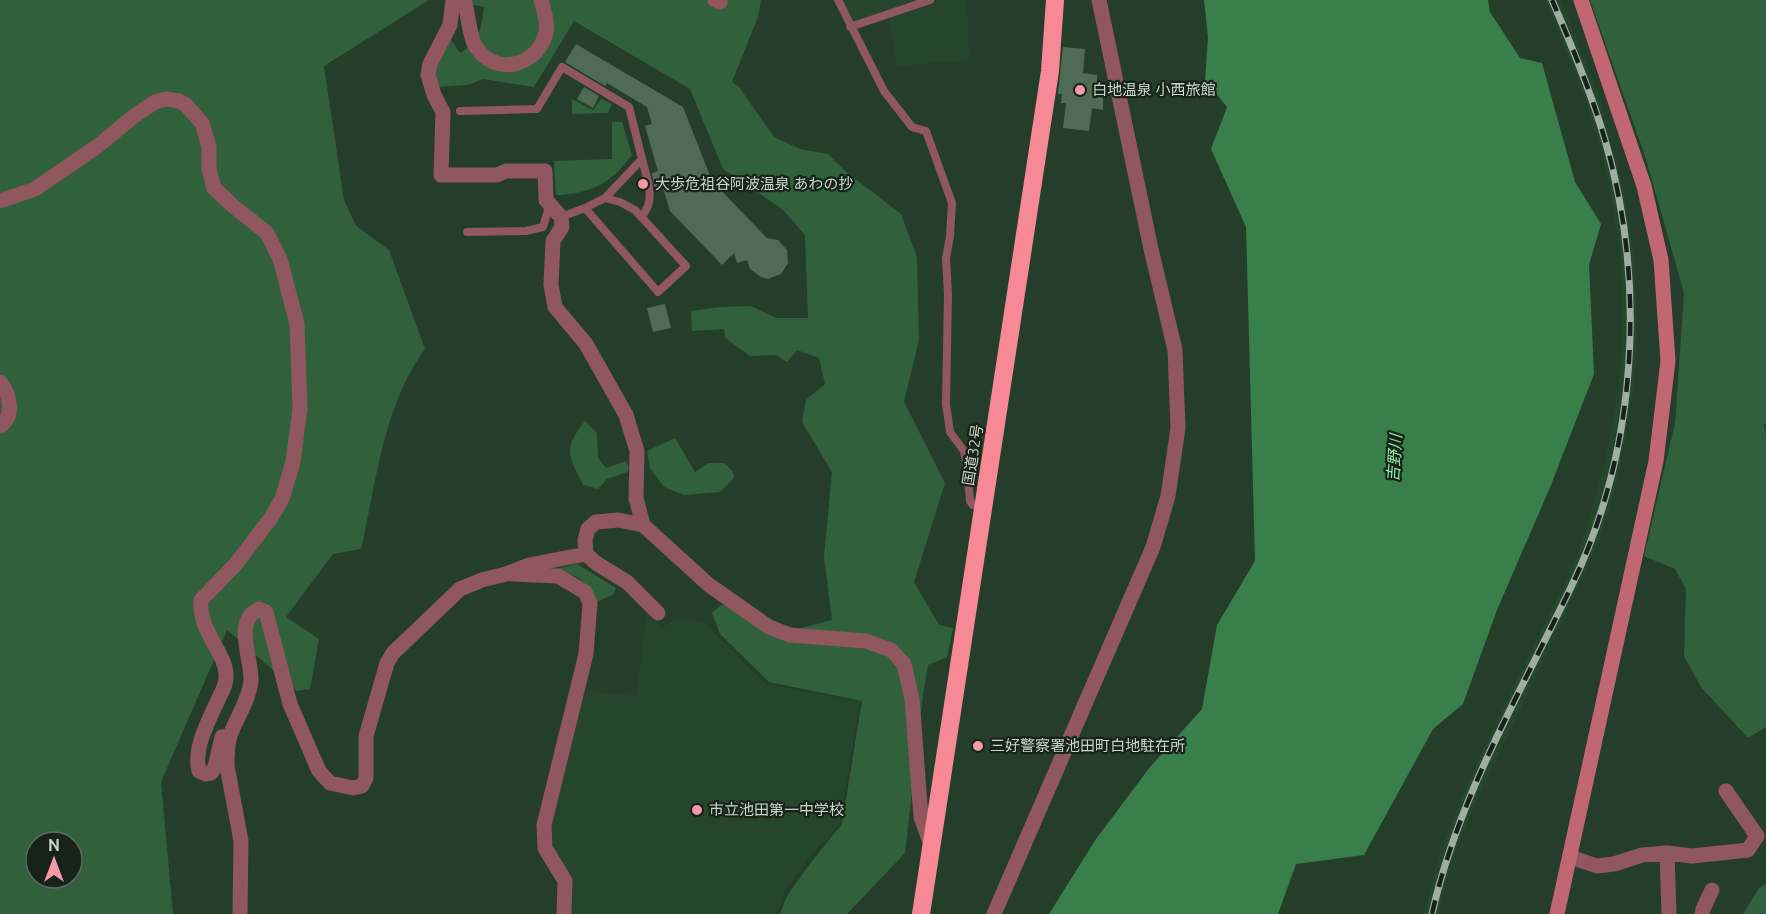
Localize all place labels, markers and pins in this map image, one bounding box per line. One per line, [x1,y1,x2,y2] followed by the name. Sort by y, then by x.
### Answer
[1092,81,1215,98] place label: 白地温泉 小西旅館
[1073,83,1087,97] marker: 白地温泉 小西旅館
[655,175,853,192] place label: 大歩危祖谷阿波温泉 あわの抄
[636,177,650,191] marker: 大歩危祖谷阿波温泉 あわの抄
[990,737,1185,754] place label: 三好警察署池田町白地駐在所
[971,739,985,753] marker: 三好警察署池田町白地駐在所
[709,801,844,818] place label: 市立池田第一中学校
[690,803,704,817] marker: 市立池田第一中学校

